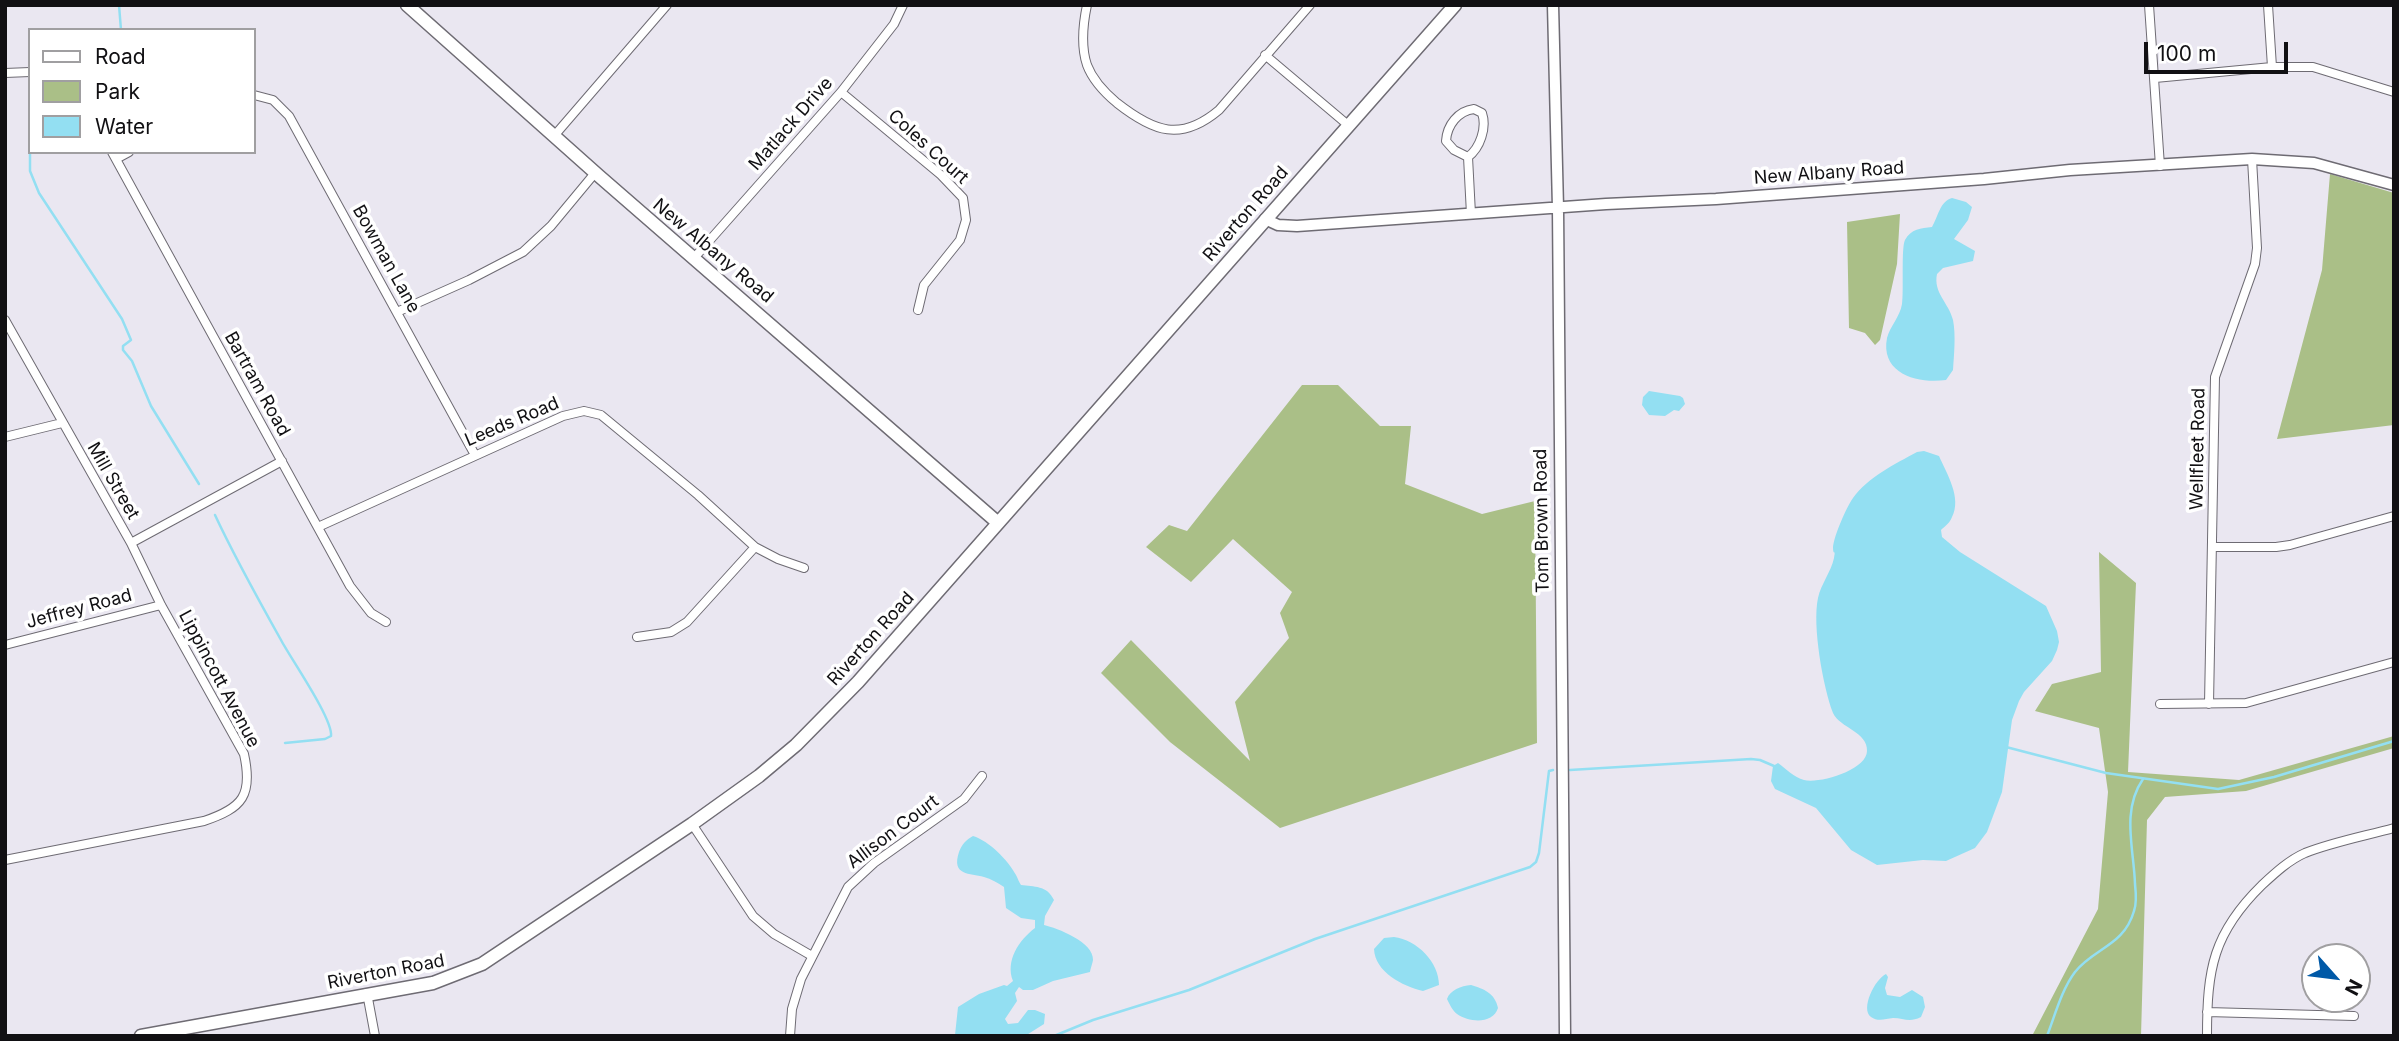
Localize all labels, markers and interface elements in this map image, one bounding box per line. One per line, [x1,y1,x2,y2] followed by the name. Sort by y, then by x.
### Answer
[28,28,256,154] legend
[2147,28,2290,72] scale bar
[2157,41,2216,66] text: 100 m
[95,44,146,69] text: Road
[745,73,837,175] street label: Matlack Drive
[95,79,140,104] text: Park
[883,105,973,189] street label: Coles Court
[95,114,153,139] text: Water
[1753,157,1905,189] street label: New Albany Road
[1199,162,1293,266] street label: Riverton Road
[648,194,778,308] street label: New Albany Road
[347,201,425,317] street label: Bowman Lane
[219,328,295,440] street label: Bartram Road
[2186,388,2210,510] street label: Wellfleet Road
[462,392,562,452] street label: Leeds Road
[82,439,144,523] street label: Mill Street
[1530,449,1554,593] street label: Tom Brown Road
[24,585,134,633] street label: Jeffrey Road
[823,588,919,690] street label: Riverton Road
[174,607,264,751] street label: Lippincott Avenue
[843,791,943,873] street label: Allison Court
[2301,943,2371,1013] north arrow
[326,950,446,994] street label: Riverton Road
[2340,975,2367,999] text: N

